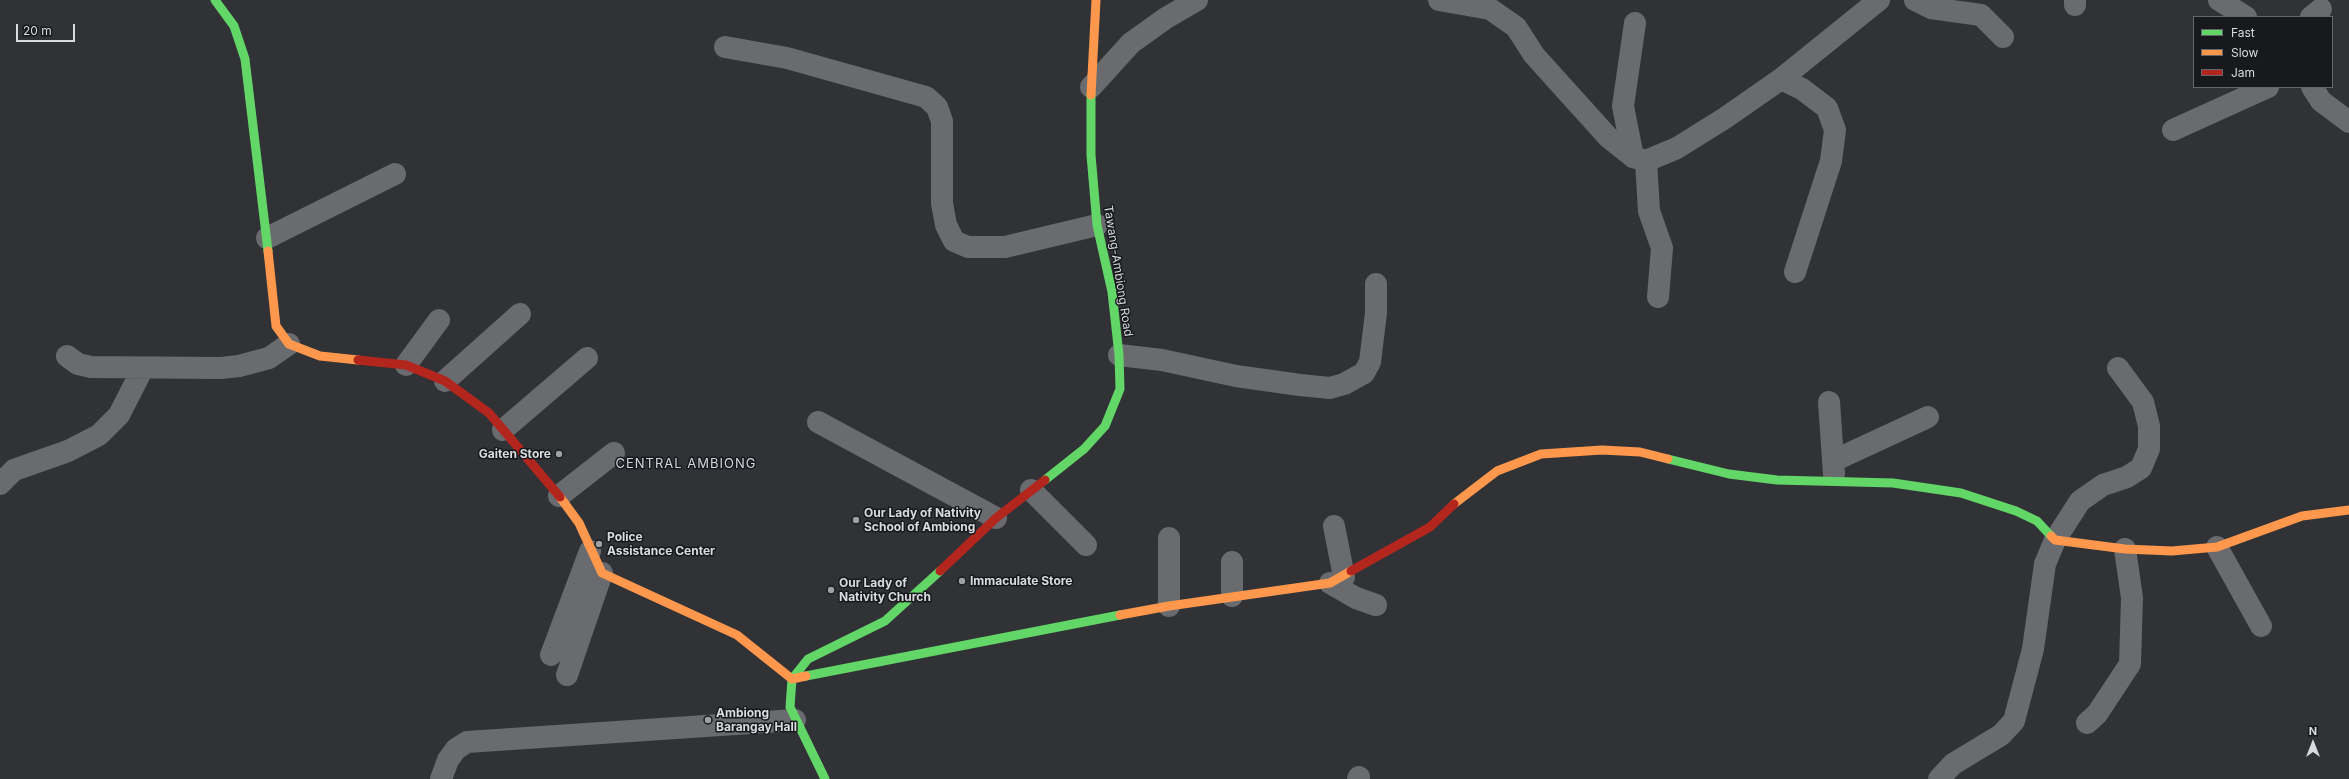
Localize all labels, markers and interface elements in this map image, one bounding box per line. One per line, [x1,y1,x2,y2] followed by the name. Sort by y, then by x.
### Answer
[18,16,77,42] scale bar
[2193,16,2333,88] legend
[23,23,52,38] text: 20 m
[2231,25,2255,40] text: Fast
[2231,45,2258,60] text: Slow
[2231,65,2255,80] text: Jam
[1101,204,1135,338] street label: Tawang-Ambiong Road
[479,447,551,461] place label: Gaiten Store
[554,449,564,459] marker: Gaiten Store
[616,456,756,472] district label: CENTRAL AMBIONG
[864,506,981,534] place label: Our Lady of Nativity School of Ambiong
[851,515,861,525] marker: Our Lady of Nativity School of Ambiong
[607,530,715,558] place label: Police Assistance Center
[594,539,604,549] marker: Police Assistance Center
[970,574,1072,588] place label: Immaculate Store
[839,576,931,604] place label: Our Lady of Nativity Church
[957,576,967,586] marker: Immaculate Store
[826,585,836,595] marker: Our Lady of Nativity Church
[716,706,797,734] place label: Ambiong Barangay Hall
[703,715,713,725] marker: Ambiong Barangay Hall
[2293,723,2333,763] north arrow
[2309,724,2317,738] text: N

